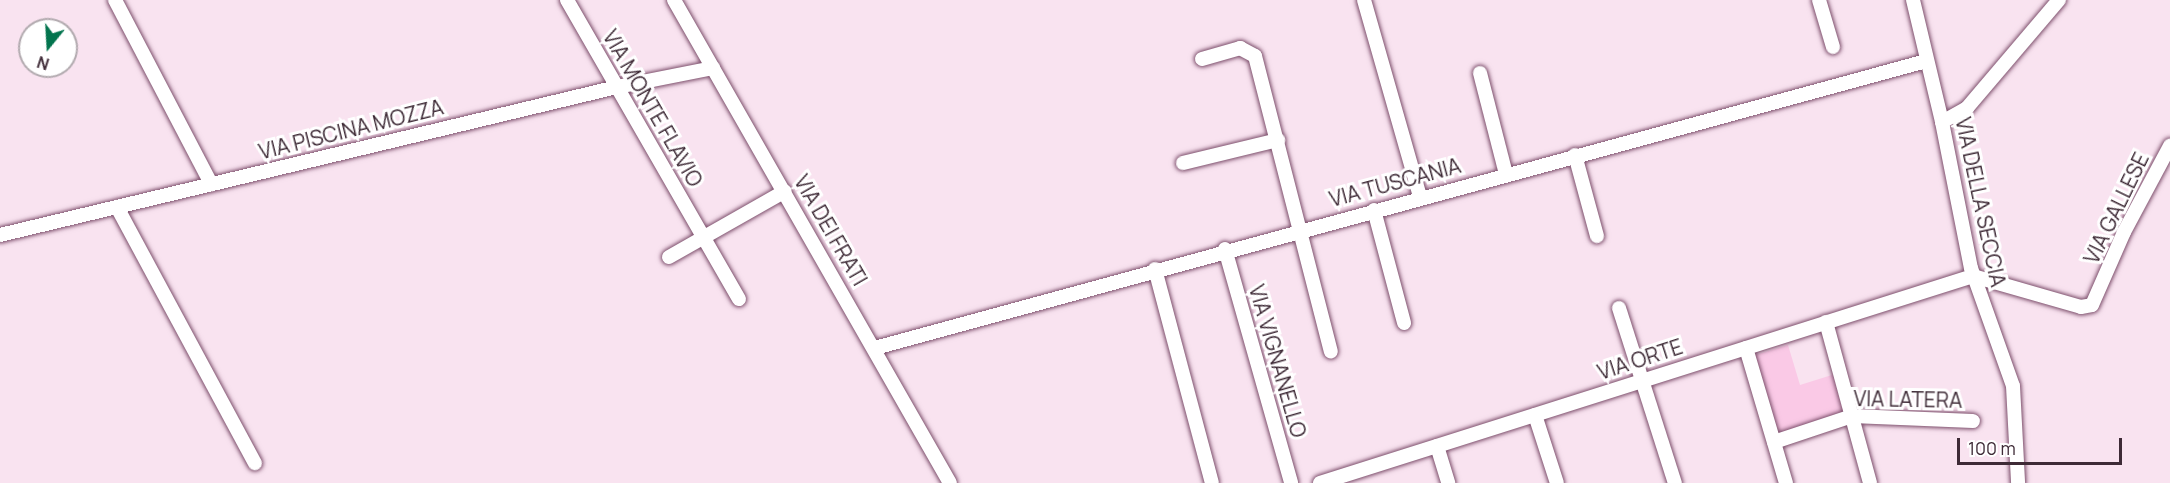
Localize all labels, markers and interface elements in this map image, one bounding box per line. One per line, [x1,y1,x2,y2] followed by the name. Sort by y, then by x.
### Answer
[18,18,78,78] north arrow
[598,25,708,191] street label: VIA MONTE FLAVIO
[34,51,52,75] text: N
[256,94,446,164] street label: VIA PISCINA MOZZA
[1951,115,2011,289] street label: VIA DELLA SECCIA
[2078,148,2154,268] street label: VIA GALLESE
[1326,152,1464,212] street label: VIA TUSCANIA
[789,170,873,290] street label: VIA DEI FRATI
[1244,282,1312,440] street label: VIA VIGNANELLO
[1594,333,1686,385] street label: VIA ORTE
[1853,385,1963,413] street label: VIA LATERA
[1960,426,2125,464] scale bar
[1968,436,2016,460] text: 100 m

